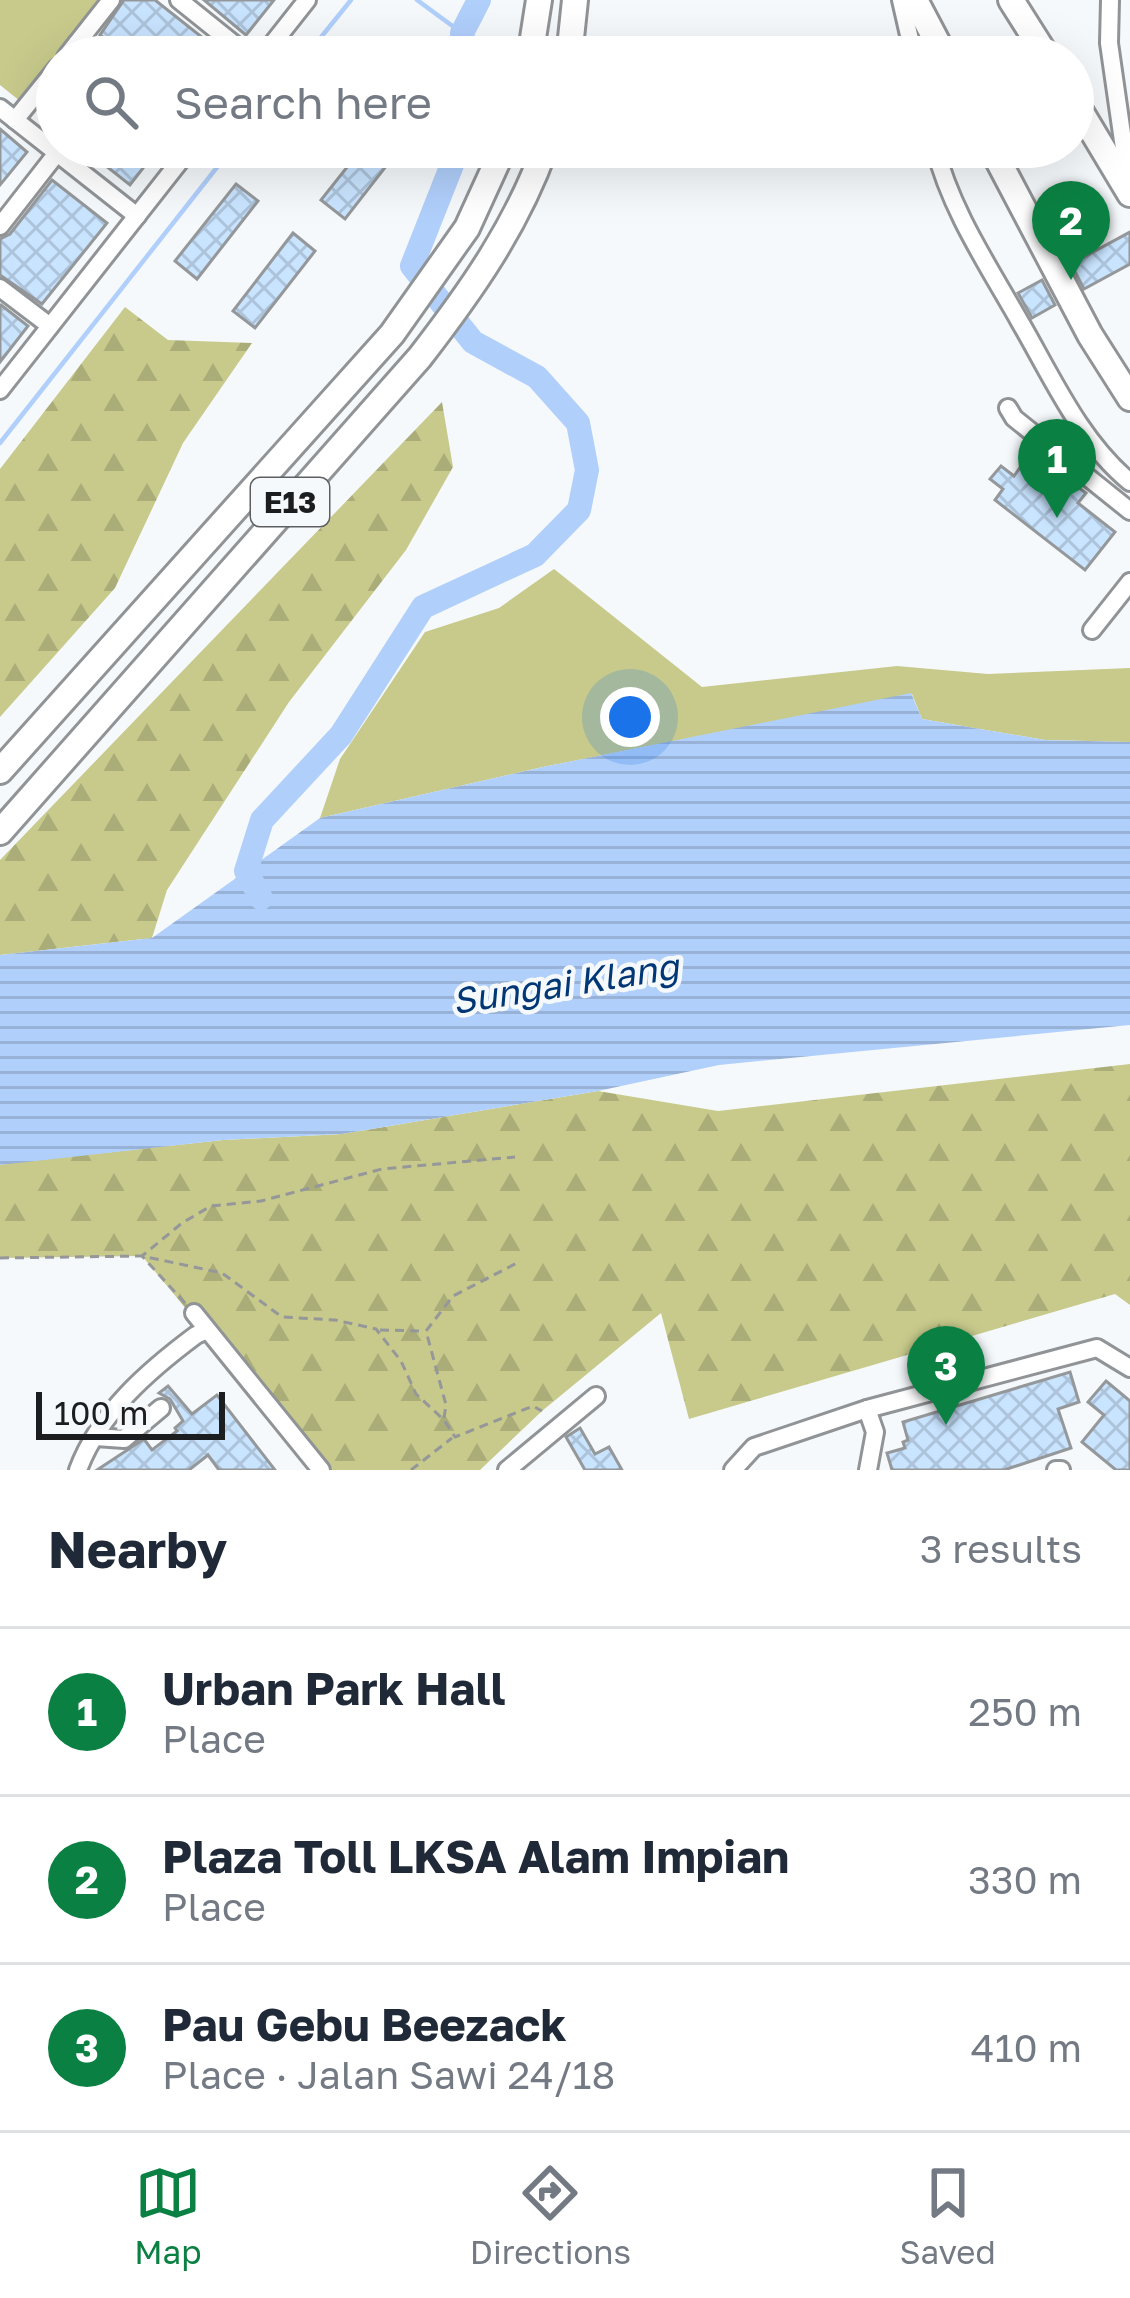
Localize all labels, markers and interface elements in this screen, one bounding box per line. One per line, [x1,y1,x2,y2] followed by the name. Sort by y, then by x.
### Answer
[36,36,1094,168] search box
[78,69,144,135] icon: search
[174,75,432,129] text: Search here
[1032,181,1110,280] pin: 2
[1018,419,1096,518] pin: 1
[251,478,329,526] road number: E13
[600,687,660,747] your location
[449,943,684,1022] water label: Sungai Klang
[907,1326,985,1425] pin: 3
[36,1386,225,1439] scale bar
[54,1393,148,1432] text: 100 m
[48,1518,227,1579] text: Nearby
[920,1525,1082,1572] text: 3 results
[162,1661,506,1715] text: Urban Park Hall
[77,1688,97,1735] text: 1
[968,1688,1082,1735] text: 250 m
[162,1715,266,1762] text: Place
[162,1829,789,1883] text: Plaza Toll LKSA Alam Impian
[75,1856,99,1903] text: 2
[968,1856,1082,1903] text: 330 m
[162,1883,266,1930] text: Place
[162,1997,567,2051] text: Pau Gebu Beezack
[75,2024,99,2071] text: 3
[971,2024,1082,2071] text: 410 m
[162,2051,615,2098] text: Place · Jalan Sawi 24/18
[134,2160,202,2271] tab: Map
[470,2160,631,2271] tab: Directions
[899,2160,996,2271] tab: Saved

